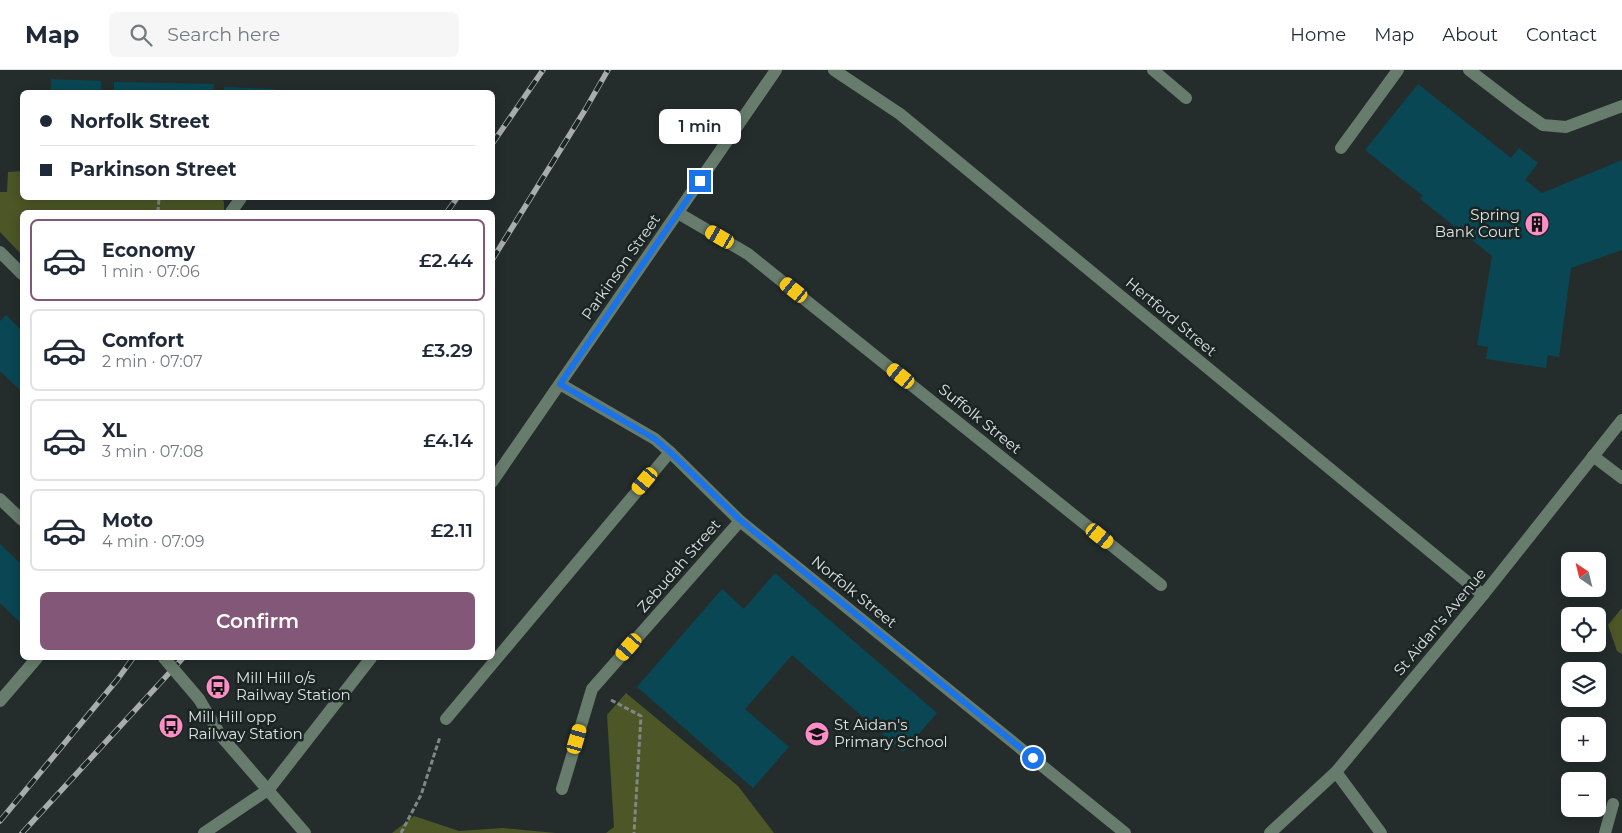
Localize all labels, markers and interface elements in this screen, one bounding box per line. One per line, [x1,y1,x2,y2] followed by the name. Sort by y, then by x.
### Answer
[109,12,459,57] search box
[25,20,79,49] text: Map
[127,21,155,49] icon: search
[167,23,280,46] text: Search here
[1290,24,1346,46] text: Home
[1374,24,1414,46] text: Map
[1442,24,1498,46] text: About
[1526,24,1597,46] text: Contact
[659,108,741,144] callout: 1 min
[70,110,210,133] text: Norfolk Street
[679,117,721,136] text: 1 min
[70,158,236,181] text: Parkinson Street
[689,170,711,192] route end
[1435,205,1520,241] place label: Spring Bank Court
[577,210,664,323] street label: Parkinson Street
[1524,211,1550,237] building icon: Spring Bank Court
[703,223,736,251] car
[42,238,87,283] icon: car
[102,239,195,262] text: Economy
[419,249,473,272] text: £2.44
[102,262,200,281] text: 1 min · 07:06
[1122,273,1221,360] street label: Hertford Street
[777,275,810,305] car
[42,328,87,373] icon: car
[102,329,184,352] text: Comfort
[422,339,473,362] text: £3.29
[102,352,203,371] text: 2 min · 07:07
[884,361,917,391] car
[935,379,1026,458] street label: Suffolk Street
[42,418,87,463] icon: car
[102,419,127,442] text: XL
[423,429,473,452] text: £4.14
[102,442,204,461] text: 3 min · 07:08
[629,465,660,497] car
[42,508,87,553] icon: car
[102,509,153,532] text: Moto
[633,515,724,616] street label: Zebudah Street
[431,519,473,542] text: £2.11
[1083,521,1116,551] car
[102,532,205,551] text: 4 min · 07:09
[808,551,901,632] street label: Norfolk Street
[1561,552,1606,598] north arrow
[1561,552,1606,817] map controls
[1389,564,1490,679] street label: St Aidan's Avenue
[40,592,475,650] button: Confirm
[1561,607,1606,652] button: locate
[613,631,644,663] car
[1561,662,1606,707] button: layers
[236,668,351,704] place label: Mill Hill o/s Railway Station
[205,674,231,700] bus stop icon: Mill Hill o/s Railway Station
[188,707,303,743] place label: Mill Hill opp Railway Station
[158,713,184,739] bus stop icon: Mill Hill opp Railway Station
[834,715,948,751] place label: St Aidan's Primary School
[1561,717,1606,762] button: +
[804,721,830,747] school or university icon: St Aidan's Primary School
[565,723,588,755] car
[1022,747,1044,769] route start
[1561,772,1606,817] button: −

